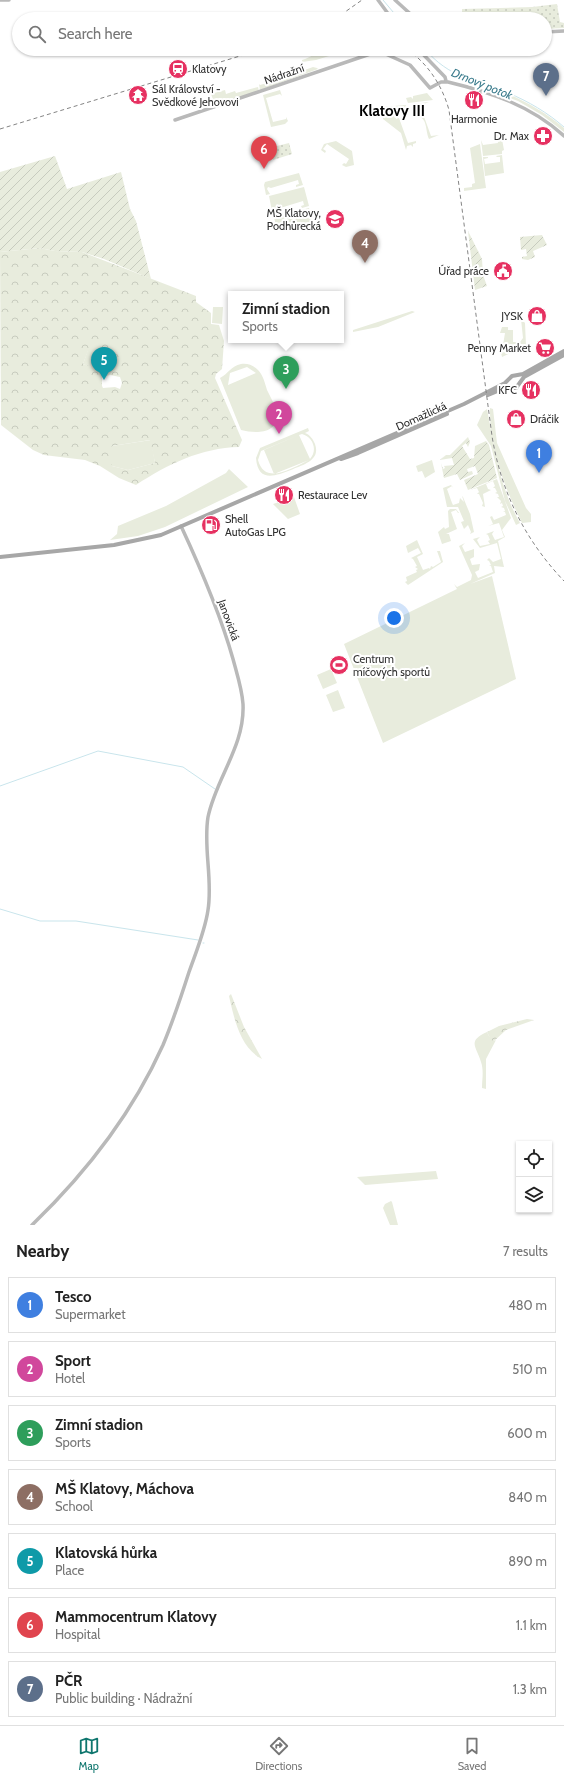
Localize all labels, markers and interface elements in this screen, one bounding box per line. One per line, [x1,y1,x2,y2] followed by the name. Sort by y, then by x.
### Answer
[12,12,552,56] search box
[26,23,48,45] icon: search
[58,25,133,43] text: Search here
[167,58,189,80] station icon: Klatovy
[262,60,306,87] street label: Nádražní
[192,62,227,76] place label: Klatovy
[533,63,559,96] pin: 7
[449,65,516,103] water label: Drnový potok
[152,82,239,109] place label: Sál Království - Svědkové Jehovovi
[127,84,149,106] temple icon: Sál Království - Svědkové Jehovovi
[463,89,485,111] restaurant icon: Harmonie
[359,102,425,120] district label: Klatovy III
[451,112,497,126] place label: Harmonie
[532,125,554,147] pharmacy icon: Dr. Max
[494,129,530,143] place label: Dr. Max
[251,136,277,169] pin: 6
[267,206,322,233] place label: MŠ Klatovy, Podhůrecká
[324,208,346,230] school or university icon: MŠ Klatovy, Podhůrecká
[352,230,378,263] pin: 4
[492,260,514,282] public building icon: Úřad práce
[438,264,489,278] place label: Úřad práce
[228,291,344,343] popup
[242,300,330,318] text: Zimní stadion
[526,305,548,327] shop icon: JYSK
[500,309,524,323] place label: JYSK
[242,318,278,334] text: Sports
[534,337,556,359] supermarket icon: Penny Market
[467,341,531,355] place label: Penny Market
[91,347,117,380] pin: 5
[273,356,299,389] pin: 3
[520,379,542,401] restaurant icon: KFC
[498,383,517,397] place label: KFC
[393,398,449,433] street label: Domažlická
[266,401,292,434] pin: 2
[505,408,527,430] shop icon: Dráčik
[530,412,559,426] place label: Dráčik
[526,440,552,473] pin: 1
[273,484,295,506] restaurant icon: Restaurace Lev
[298,488,368,502] place label: Restaurace Lev
[225,512,286,539] place label: Shell AutoGas LPG
[200,514,222,536] fuel station icon: Shell AutoGas LPG
[215,596,243,643] street label: Janovická
[384,608,404,628] your location
[353,652,430,679] place label: Centrum míčových sportů
[328,654,350,676] sports icon: Centrum míčových sportů
[516,1141,552,1213] map controls
[516,1141,552,1177] button: locate
[516,1177,552,1213] button: layers
[16,1241,69,1261] text: Nearby
[503,1243,548,1259] text: 7 results
[55,1288,92,1306] text: Tesco
[28,1297,32,1313] text: 1
[508,1297,547,1313] text: 480 m
[55,1306,126,1322] text: Supermarket
[55,1352,91,1370] text: Sport
[27,1361,33,1377] text: 2
[512,1361,547,1377] text: 510 m
[55,1370,85,1386] text: Hotel
[55,1416,143,1434] text: Zimní stadion
[26,1425,34,1441] text: 3
[507,1425,547,1441] text: 600 m
[55,1434,91,1450] text: Sports
[55,1480,194,1498] text: MŠ Klatovy, Máchova
[26,1489,34,1505] text: 4
[508,1489,547,1505] text: 840 m
[55,1498,93,1514] text: School
[55,1544,157,1562] text: Klatovská hůrka
[27,1553,33,1569] text: 5
[508,1553,547,1569] text: 890 m
[55,1562,84,1578] text: Place
[55,1608,217,1626] text: Mammocentrum Klatovy
[26,1617,34,1633] text: 6
[516,1617,547,1633] text: 1.1 km
[55,1626,100,1642] text: Hospital
[55,1672,82,1690] text: PČR
[27,1681,33,1697] text: 7
[513,1681,547,1697] text: 1.3 km
[55,1690,192,1706] text: Public building · Nádražní
[78,1735,100,1773] tab: Map
[255,1735,302,1773] tab: Directions
[458,1735,486,1773] tab: Saved

